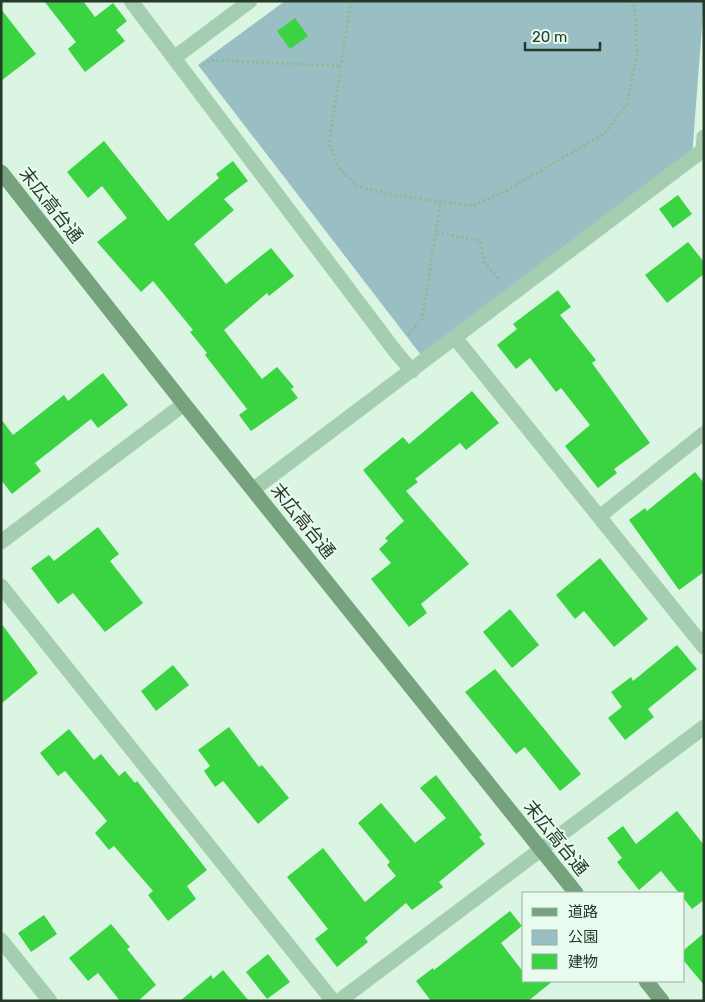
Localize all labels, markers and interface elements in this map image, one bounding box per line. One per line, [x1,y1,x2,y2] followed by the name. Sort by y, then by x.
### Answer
[525,20,600,52] scale bar
[532,28,567,46] text: 20 m
[15,163,87,247] street label: 末広高台通
[266,479,340,563] street label: 末広高台通
[519,796,593,880] street label: 末広高台通
[522,892,685,982] legend
[568,903,598,921] text: 道路
[568,928,598,946] text: 公園
[568,953,598,971] text: 建物

